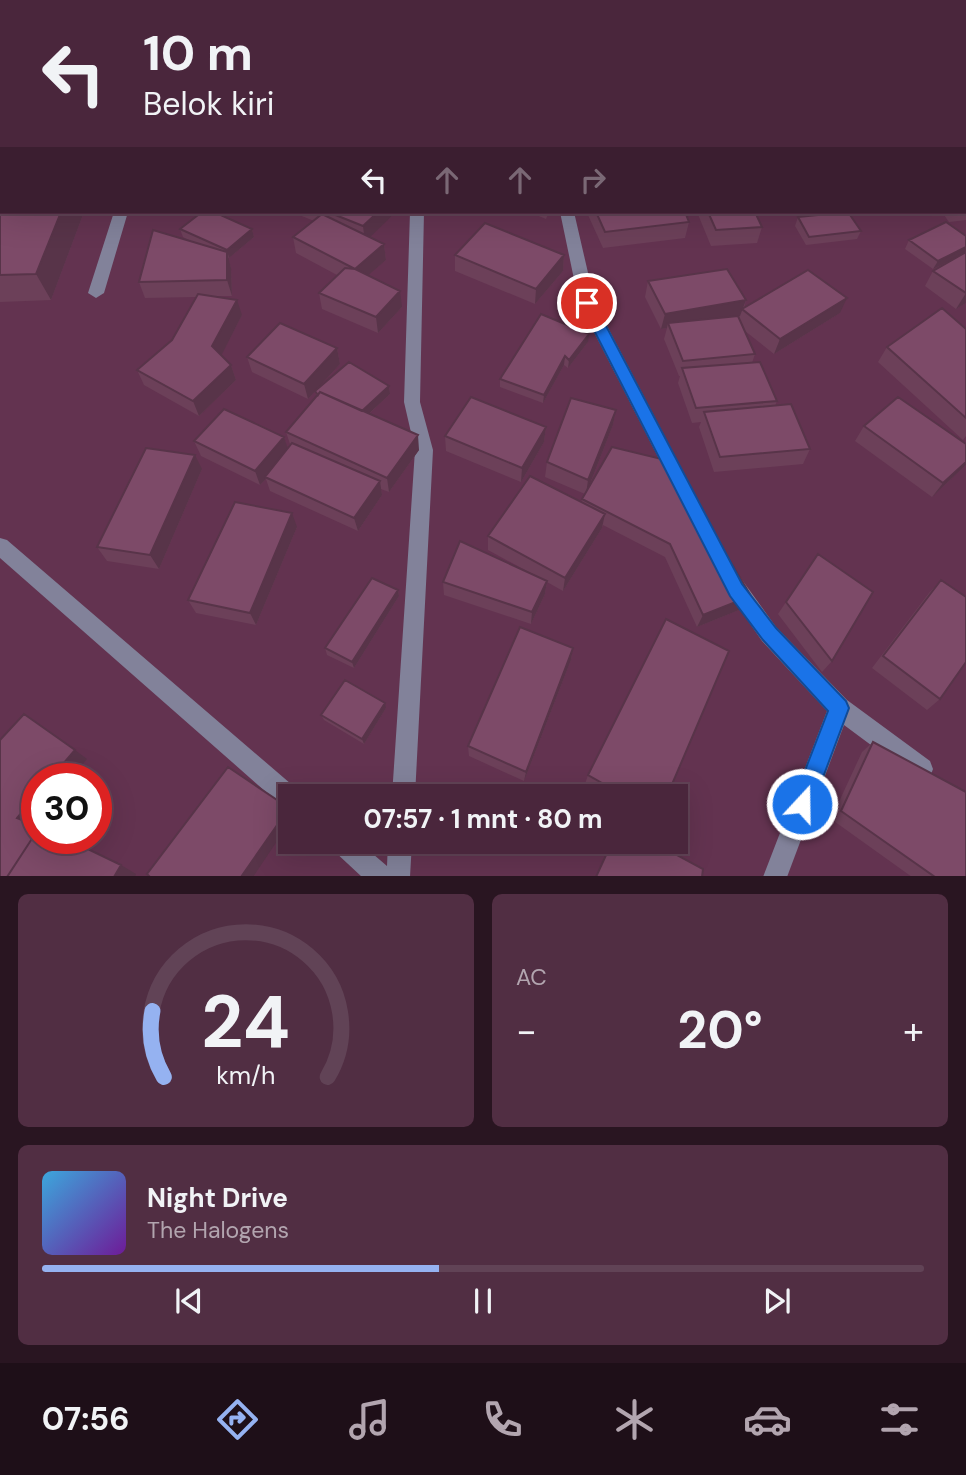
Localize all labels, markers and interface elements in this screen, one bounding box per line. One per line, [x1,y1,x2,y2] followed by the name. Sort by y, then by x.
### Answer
[143,21,253,85] text: 10 m
[28,28,119,119] icon: left
[143,83,275,125] text: Belok kiri
[355,161,393,199] icon: left
[428,161,466,199] icon: ahead
[501,161,539,199] icon: ahead
[574,161,612,199] icon: right
[557,273,617,333] pin
[568,284,606,322] icon: arrive
[21,763,112,854] speed limit sign: 30
[765,767,839,841] position arrow
[364,802,602,836] text: 07:57 · 1 mnt · 80 m
[516,962,547,992] text: AC
[202,975,290,1070] text: 24
[677,996,763,1064] text: 20°
[516,1006,537,1056] text: −
[903,1006,924,1056] text: +
[216,1058,276,1091] text: km/h
[147,1181,288,1215] text: Night Drive
[147,1215,289,1245] text: The Halogens
[170,1282,208,1320] icon: previous
[464,1282,502,1320] icon: pause
[758,1282,796,1320] icon: next
[213,1395,262,1444] icon: directions
[345,1395,394,1444] icon: music
[478,1395,527,1444] icon: phone
[610,1395,659,1444] icon: climate
[743,1395,792,1444] icon: car
[875,1395,924,1444] icon: filters
[42,1398,130,1440] text: 07:56

